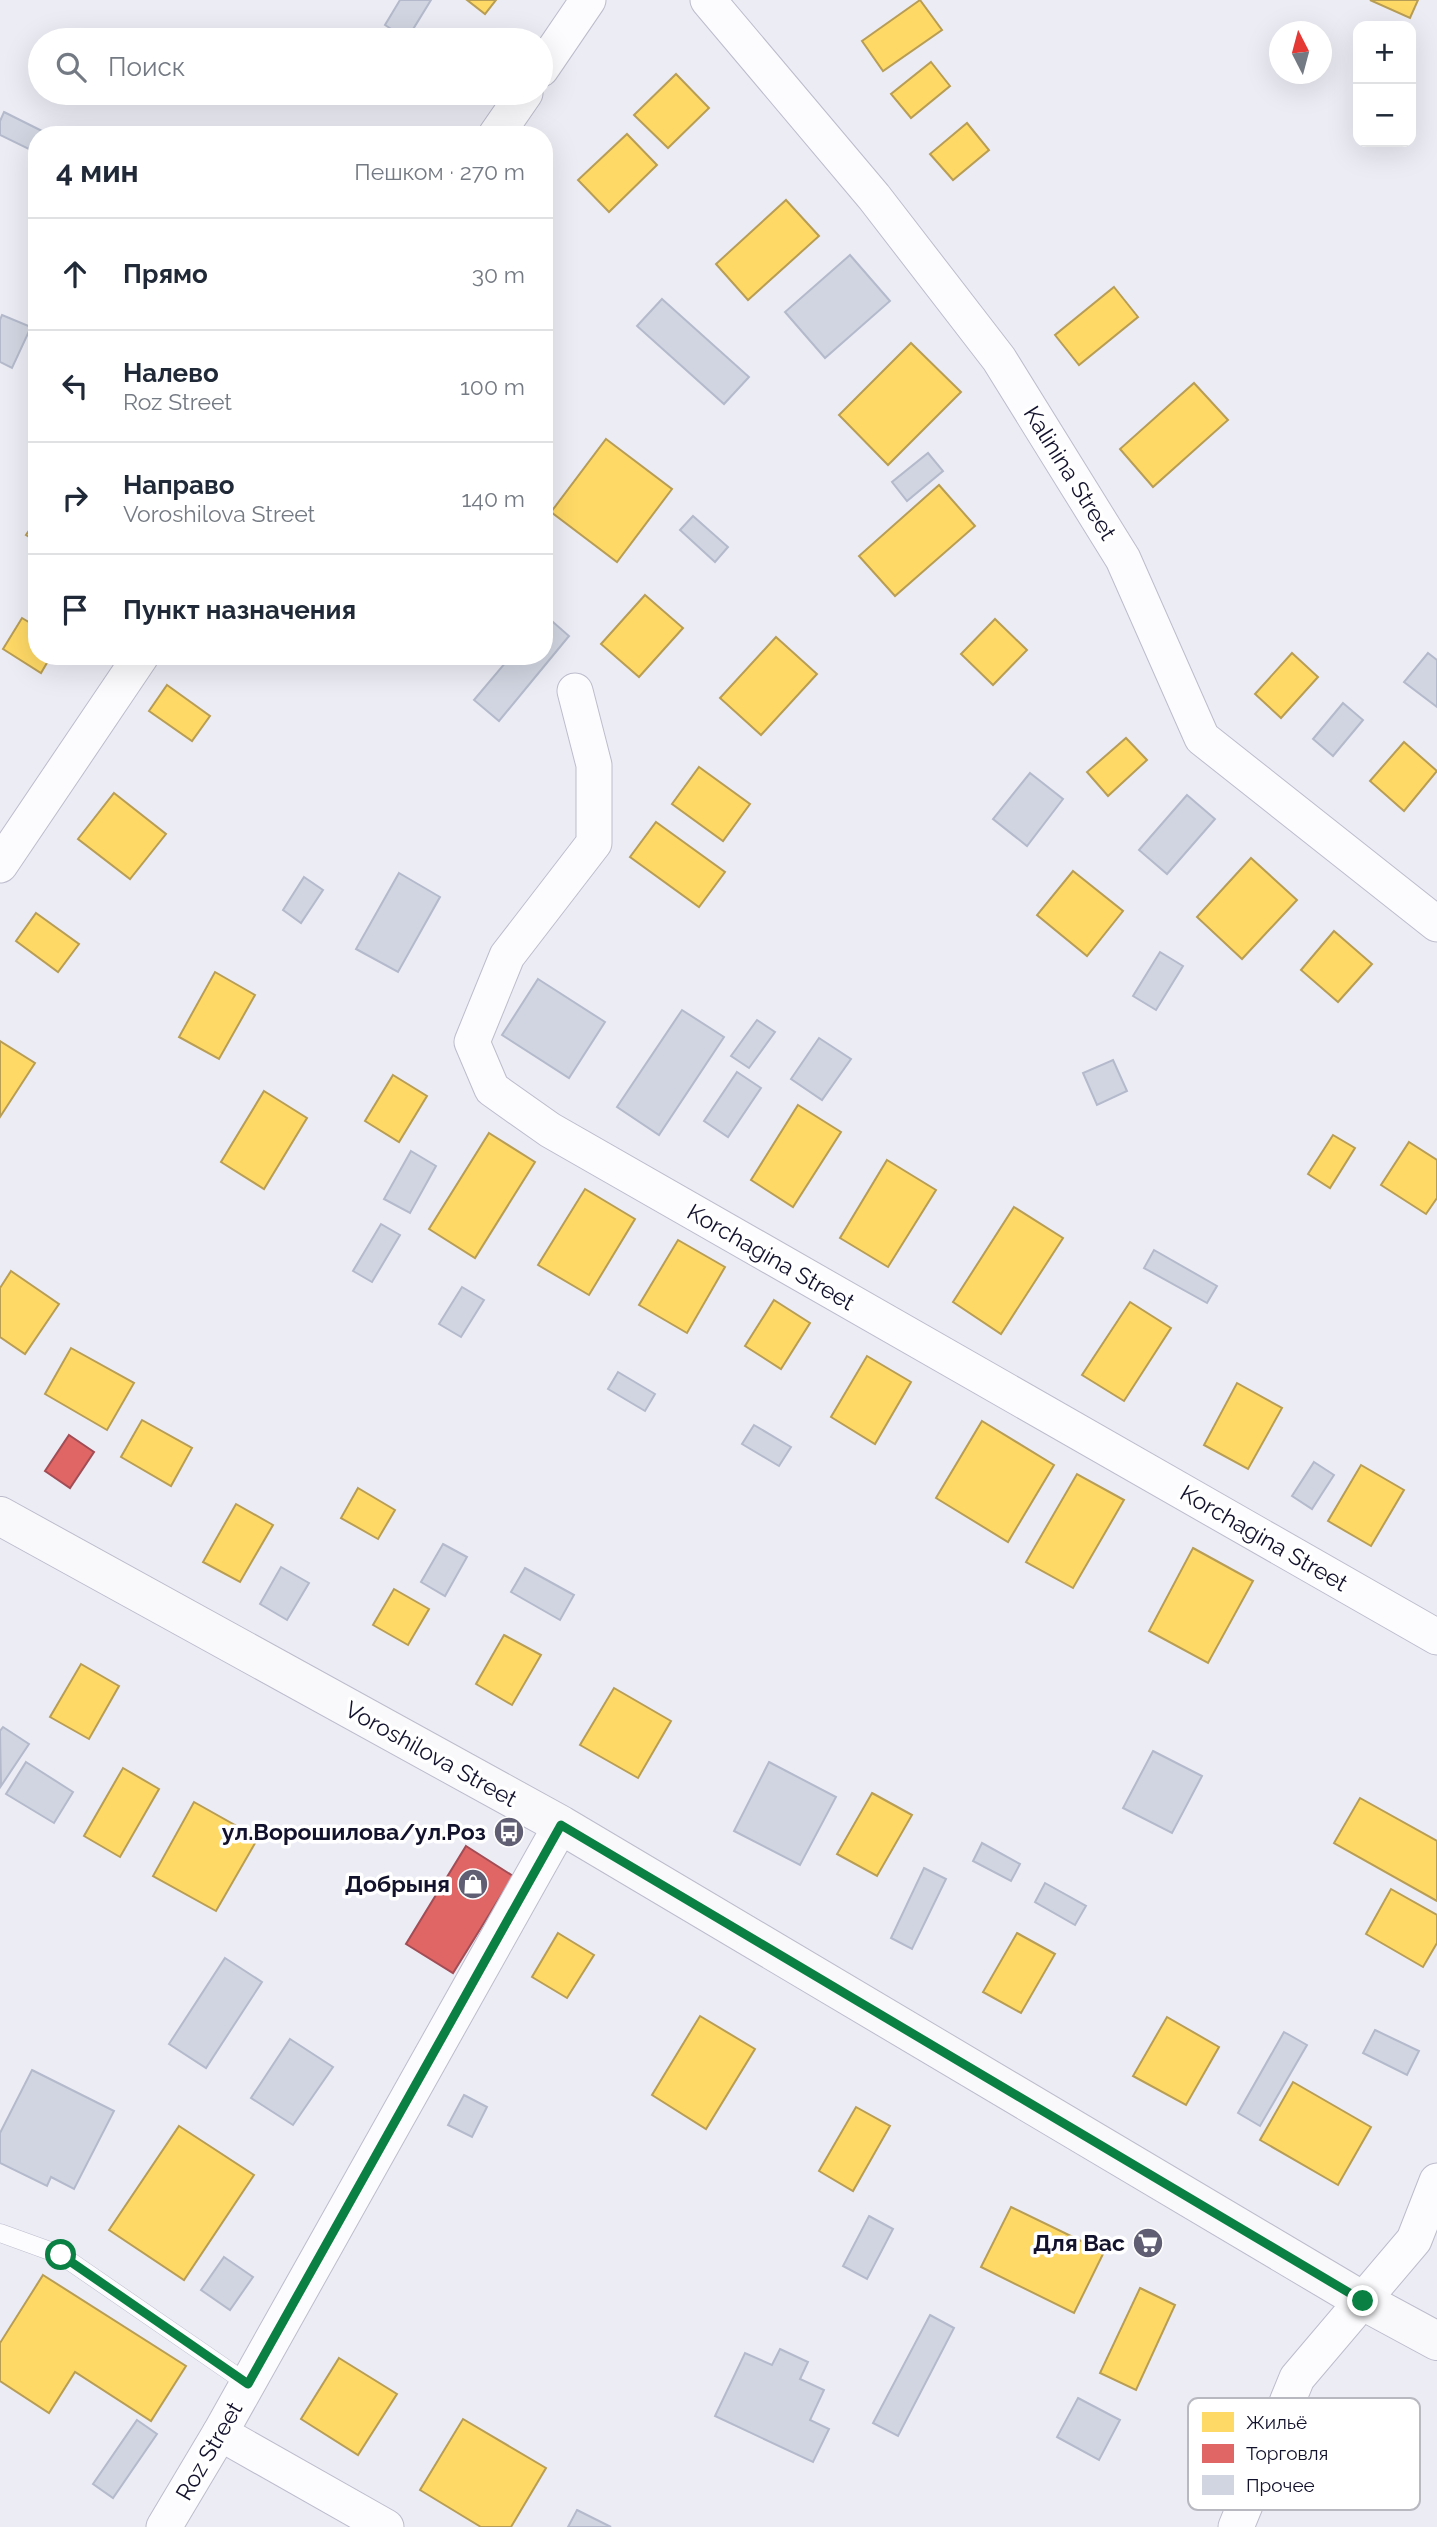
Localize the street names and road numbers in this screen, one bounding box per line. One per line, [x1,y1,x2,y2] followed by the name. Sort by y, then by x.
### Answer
[1019,401,1122,545] street label: Kalinina Street
[683,1198,860,1316] street label: Korchagina Street
[1176,1479,1353,1597] street label: Korchagina Street
[341,1695,522,1812] street label: Voroshilova Street
[170,2397,248,2505] street label: Roz Street

